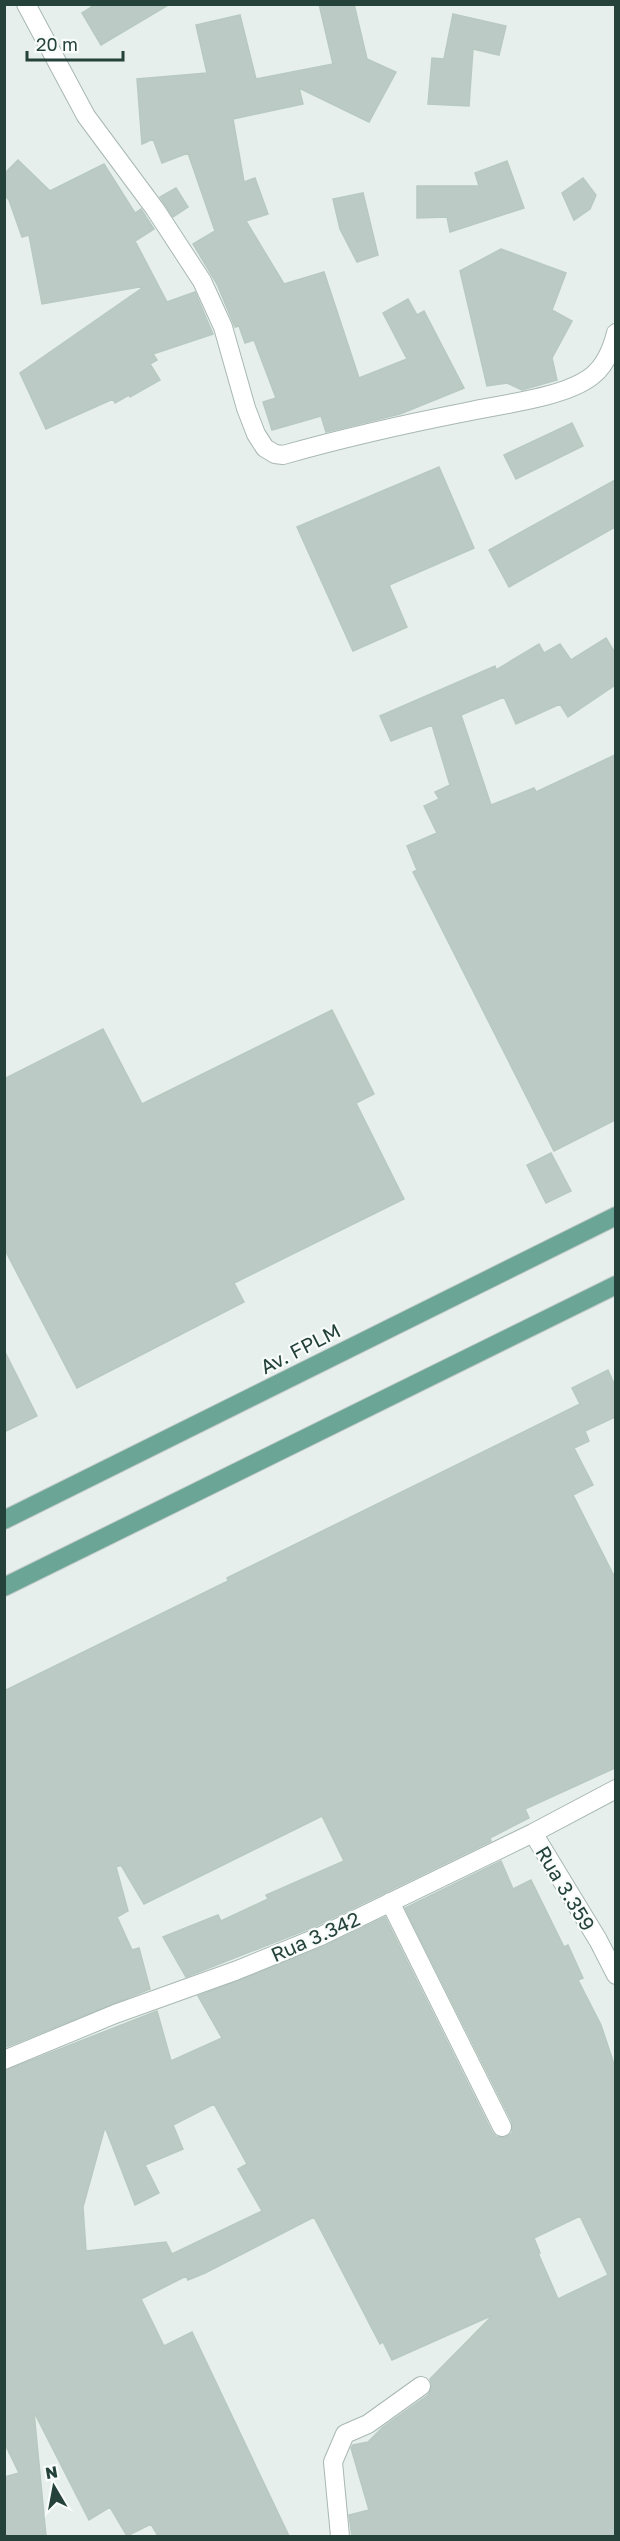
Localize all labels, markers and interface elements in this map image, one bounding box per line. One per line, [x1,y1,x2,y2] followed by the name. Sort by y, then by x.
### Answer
[27,24,123,62] scale bar
[36,33,78,55] text: 20 m
[256,1318,344,1378] street label: Av. FPLM
[531,1841,601,1935] street label: Rua 3.359
[267,1906,363,1966] street label: Rua 3.342
[24,2457,84,2517] north arrow
[44,2461,59,2483] text: N

